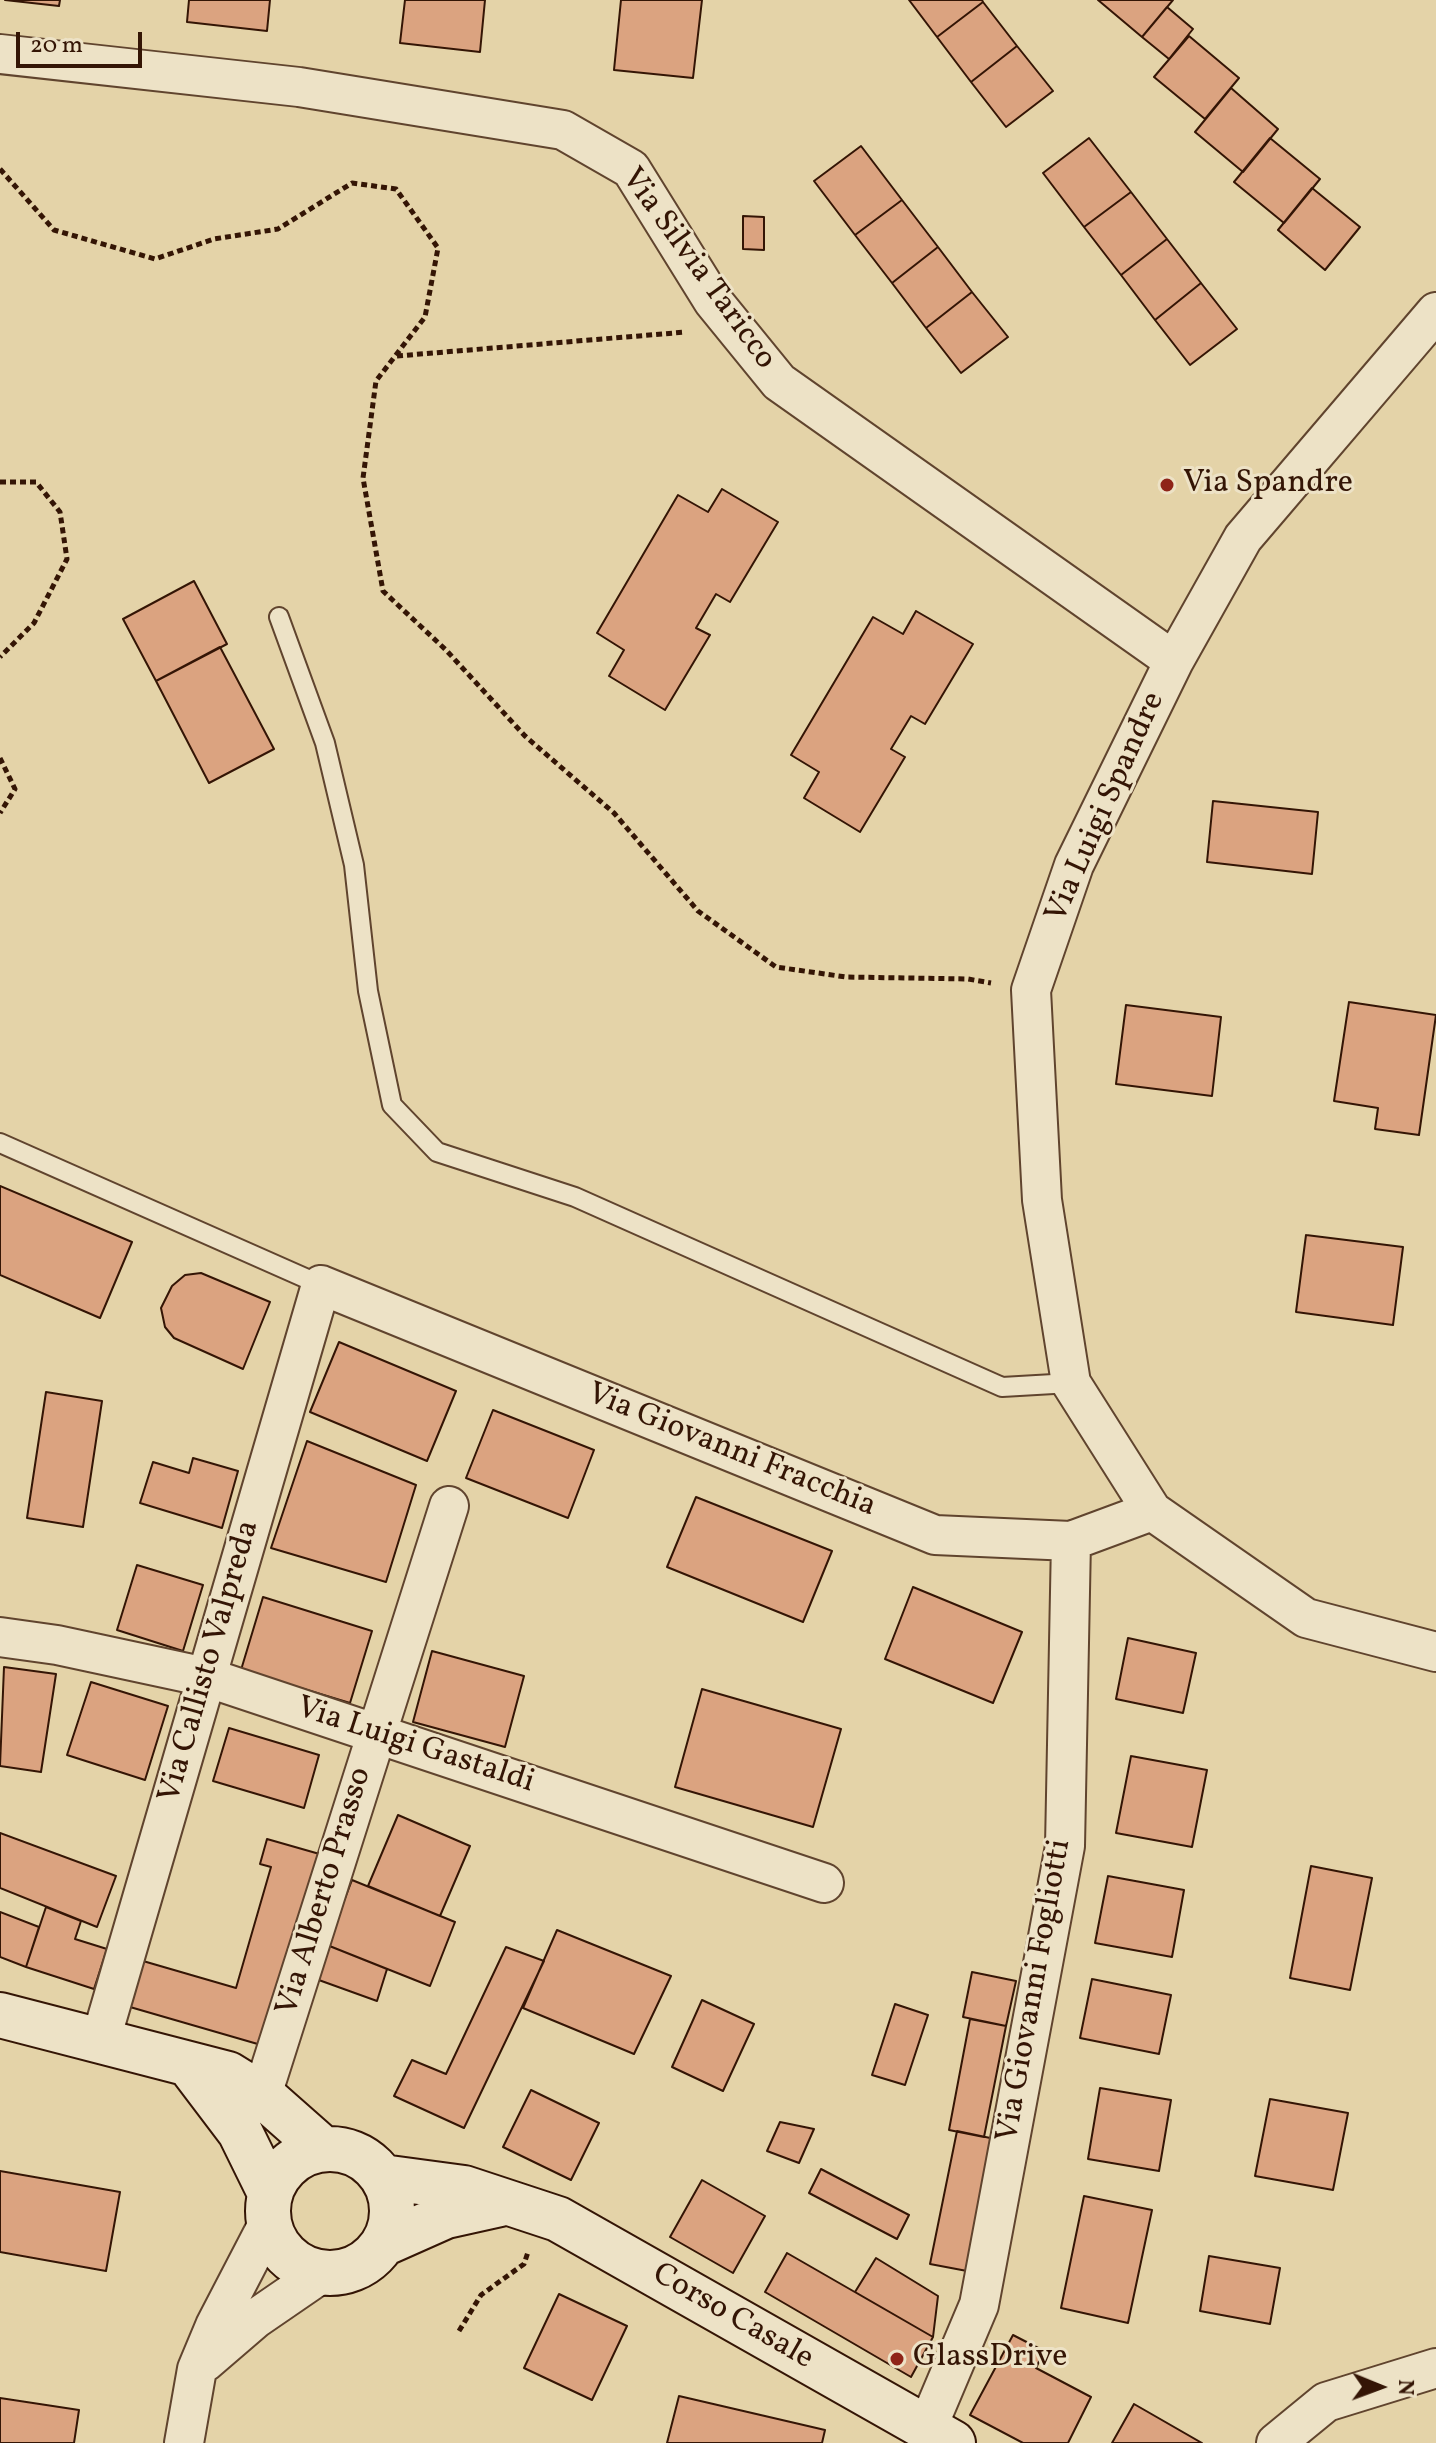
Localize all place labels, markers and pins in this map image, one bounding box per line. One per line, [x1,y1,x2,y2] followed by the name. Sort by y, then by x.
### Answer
[1183,466,1353,504] place label: Via Spandre
[1158,476,1176,494] marker: Via Spandre
[913,2340,1067,2378] place label: GlassDrive
[888,2350,906,2368] marker: GlassDrive

